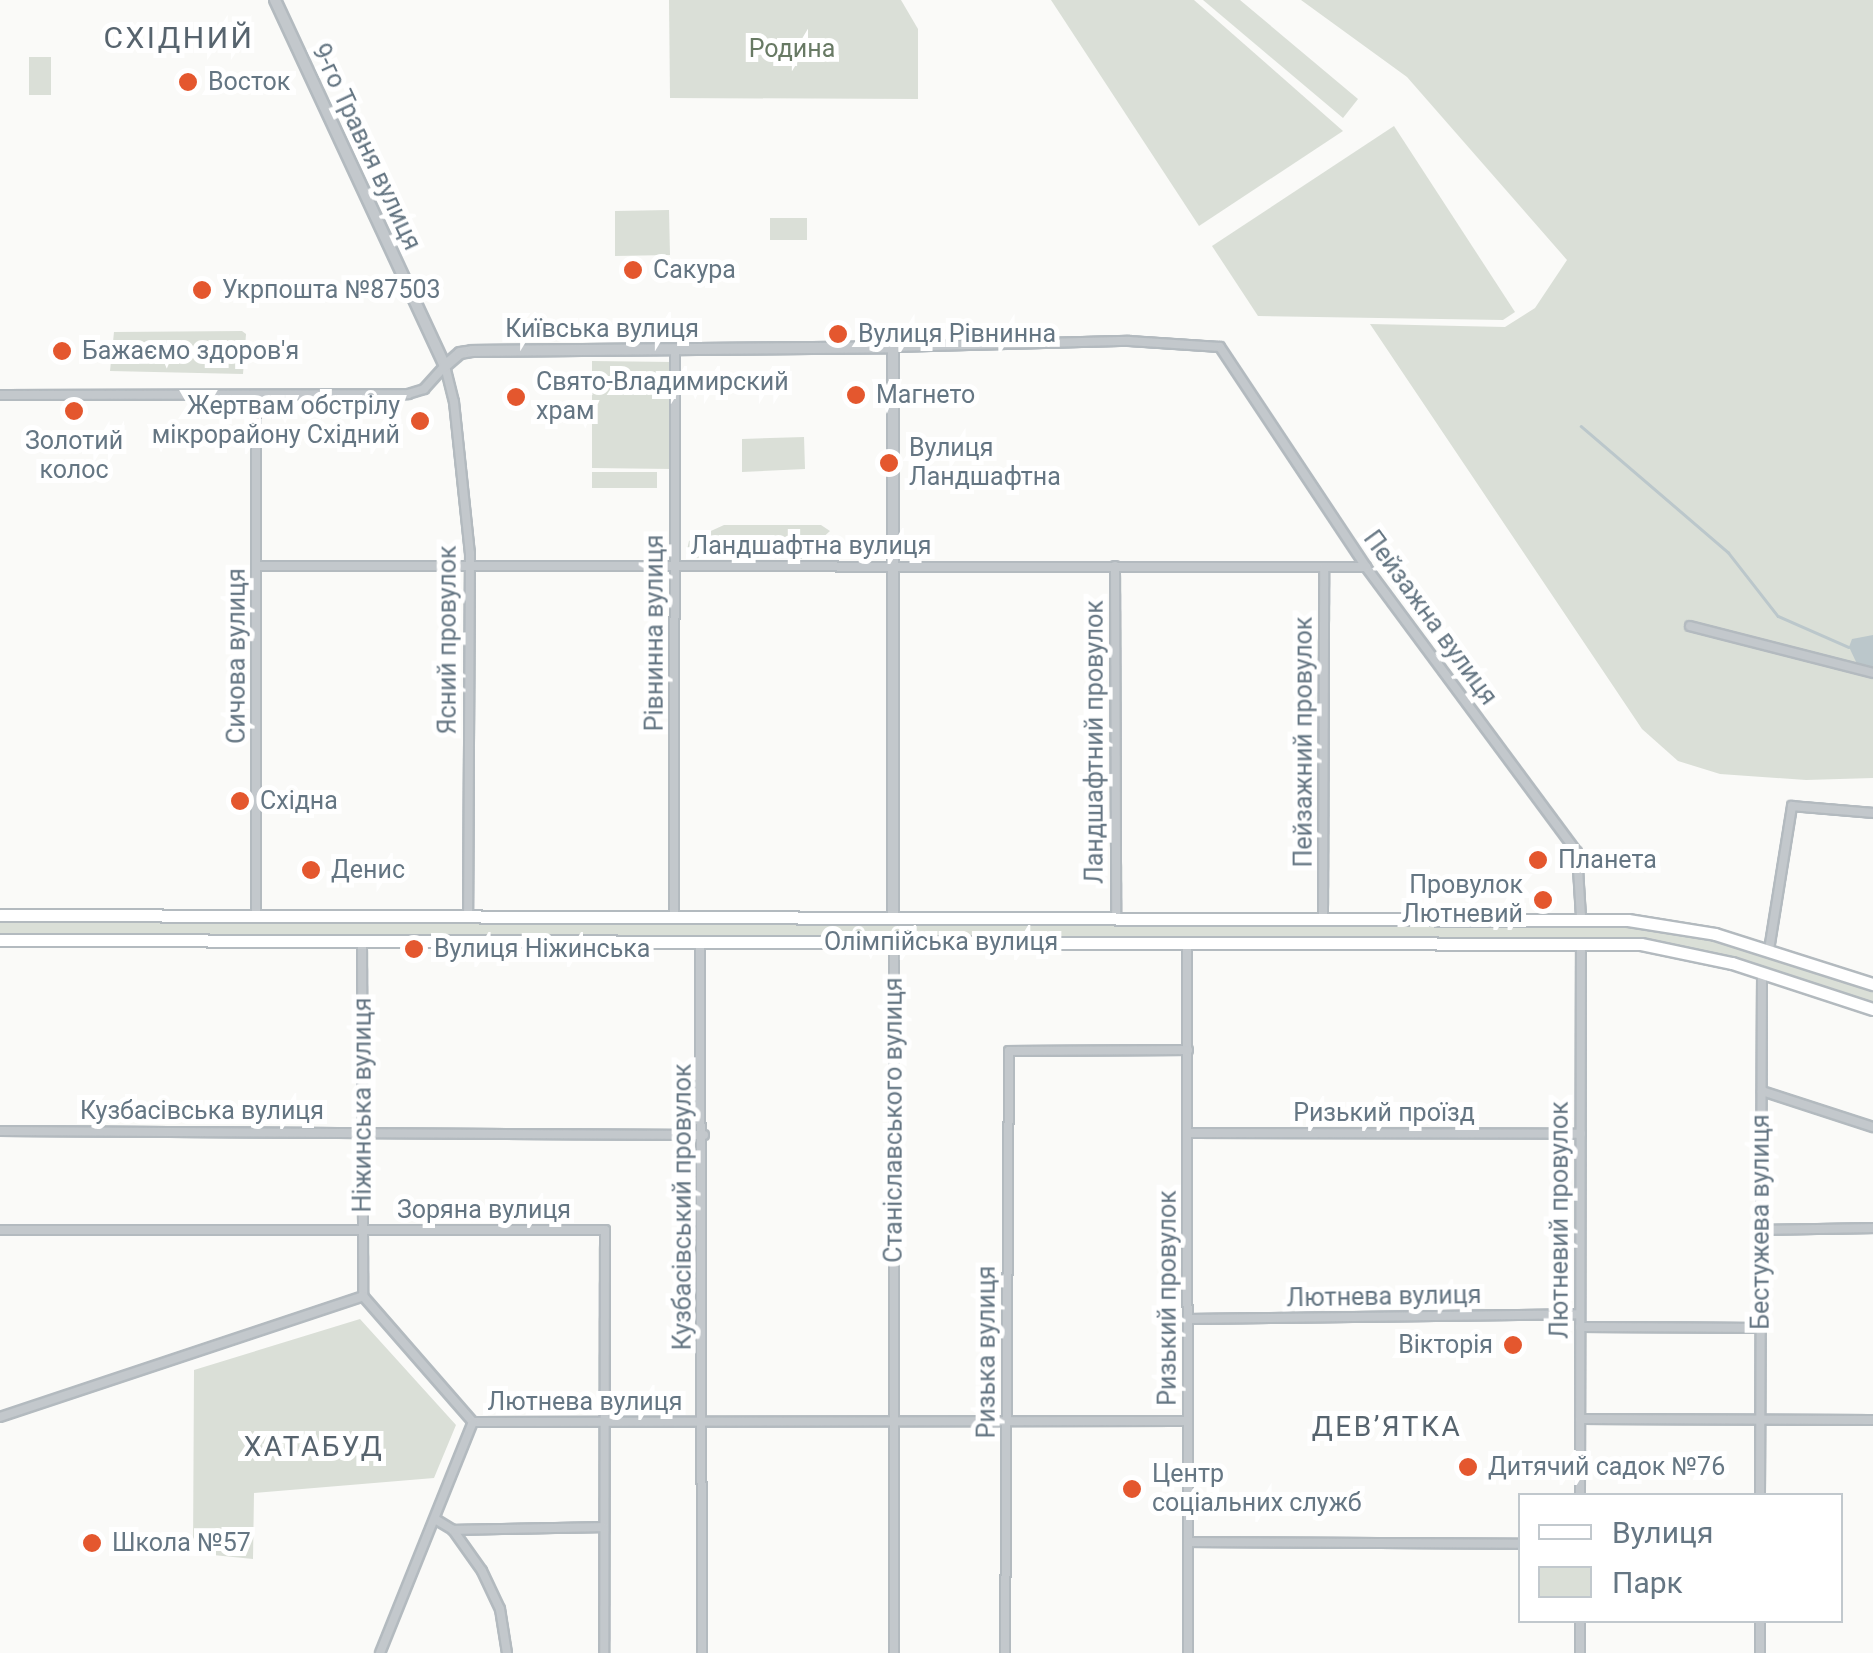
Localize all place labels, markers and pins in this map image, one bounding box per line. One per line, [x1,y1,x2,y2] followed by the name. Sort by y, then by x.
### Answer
[208,67,290,97] place label: Восток
[177,71,199,93] marker: Восток
[653,255,736,285] place label: Сакура
[622,259,644,281] marker: Сакура
[222,275,441,305] place label: Укрпошта №87503
[191,279,213,301] marker: Укрпошта №87503
[858,319,1056,349] place label: Вулиця Рівнинна
[827,323,849,345] marker: Вулиця Рівнинна
[82,336,299,366] place label: Бажаємо здоров'я
[51,340,73,362] marker: Бажаємо здоров'я
[536,368,789,427] place label: Свято-Владимирский храм
[876,380,975,410] place label: Магнето
[845,384,867,406] marker: Магнето
[505,386,527,408] marker: Свято-Владимирский храм
[152,392,400,451] place label: Жертвам обстрілу мікрорайону Східний
[63,400,85,422] marker: Золотий колос
[409,410,431,432] marker: Жертвам обстрілу мікрорайону Східний
[25,427,123,486] place label: Золотий колос
[909,434,1061,493] place label: Вулиця Ландшафтна
[878,452,900,474] marker: Вулиця Ландшафтна
[260,786,338,816] place label: Східна
[229,790,251,812] marker: Східна
[1558,845,1657,875] place label: Планета
[1527,849,1549,871] marker: Планета
[331,855,405,885] place label: Денис
[300,859,322,881] marker: Денис
[1402,871,1523,930] place label: Провулок Лютневий
[1532,889,1554,911] marker: Провулок Лютневий
[434,934,650,964] place label: Вулиця Ніжинська
[403,938,425,960] marker: Вулиця Ніжинська
[1398,1330,1493,1360] place label: Вікторія
[1502,1334,1524,1356] marker: Вікторія
[1488,1452,1725,1482] place label: Дитячий садок №76
[1457,1456,1479,1478] marker: Дитячий садок №76
[1152,1460,1362,1519] place label: Центр соціальних служб
[1121,1478,1143,1500] marker: Центр соціальних служб
[112,1528,251,1558] place label: Школа №57
[81,1532,103,1554] marker: Школа №57

